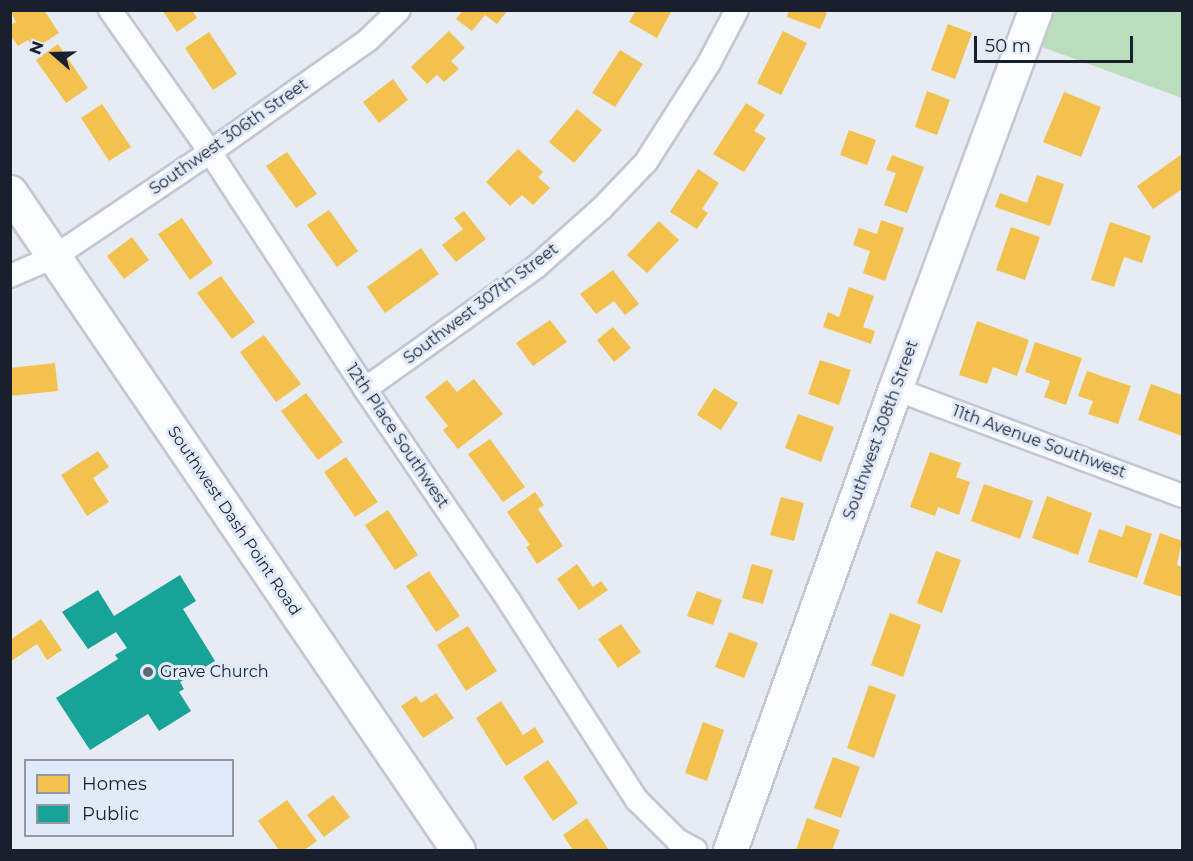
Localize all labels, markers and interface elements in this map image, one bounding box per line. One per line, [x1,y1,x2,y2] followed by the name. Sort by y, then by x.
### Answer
[24,24,84,84] north arrow
[977,24,1136,62] scale bar
[985,35,1031,57] text: 50 m
[25,38,48,57] text: N
[146,75,312,199] street label: Southwest 306th Street
[400,240,562,368] street label: Southwest 307th Street
[840,338,922,522] street label: Southwest 308th Street
[342,360,452,512] street label: 12th Place Southwest
[950,402,1128,482] street label: 11th Avenue Southwest
[163,423,305,619] street label: Southwest Dash Point Road
[160,662,269,682] place label: Grave Church
[141,665,155,679] marker: Grave Church
[24,759,234,837] legend
[82,773,147,795] text: Homes
[82,803,139,825] text: Public

